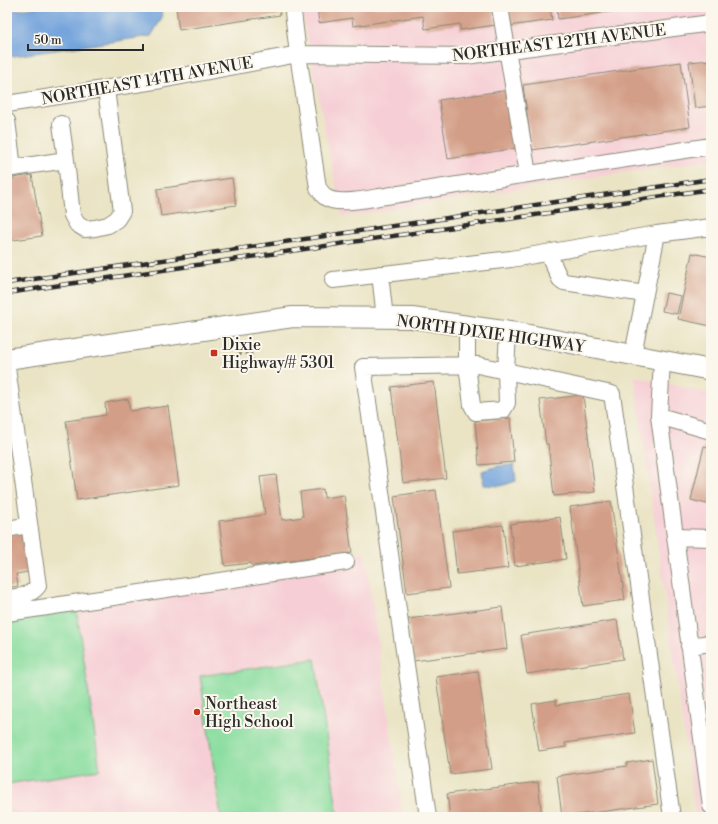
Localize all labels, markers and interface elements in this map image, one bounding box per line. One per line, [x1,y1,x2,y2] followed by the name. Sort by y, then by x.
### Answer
[451,20,667,66] street label: NORTHEAST 12TH AVENUE
[28,26,143,52] scale bar
[34,33,62,48] text: 50 m
[40,53,255,109] street label: NORTHEAST 14TH AVENUE
[395,311,588,357] street label: NORTH DIXIE HIGHWAY
[222,335,335,373] place label: Dixie Highway/# 5301
[209,348,219,358] marker: Dixie Highway/# 5301
[205,694,294,732] place label: Northeast High School
[192,707,202,717] marker: Northeast High School

